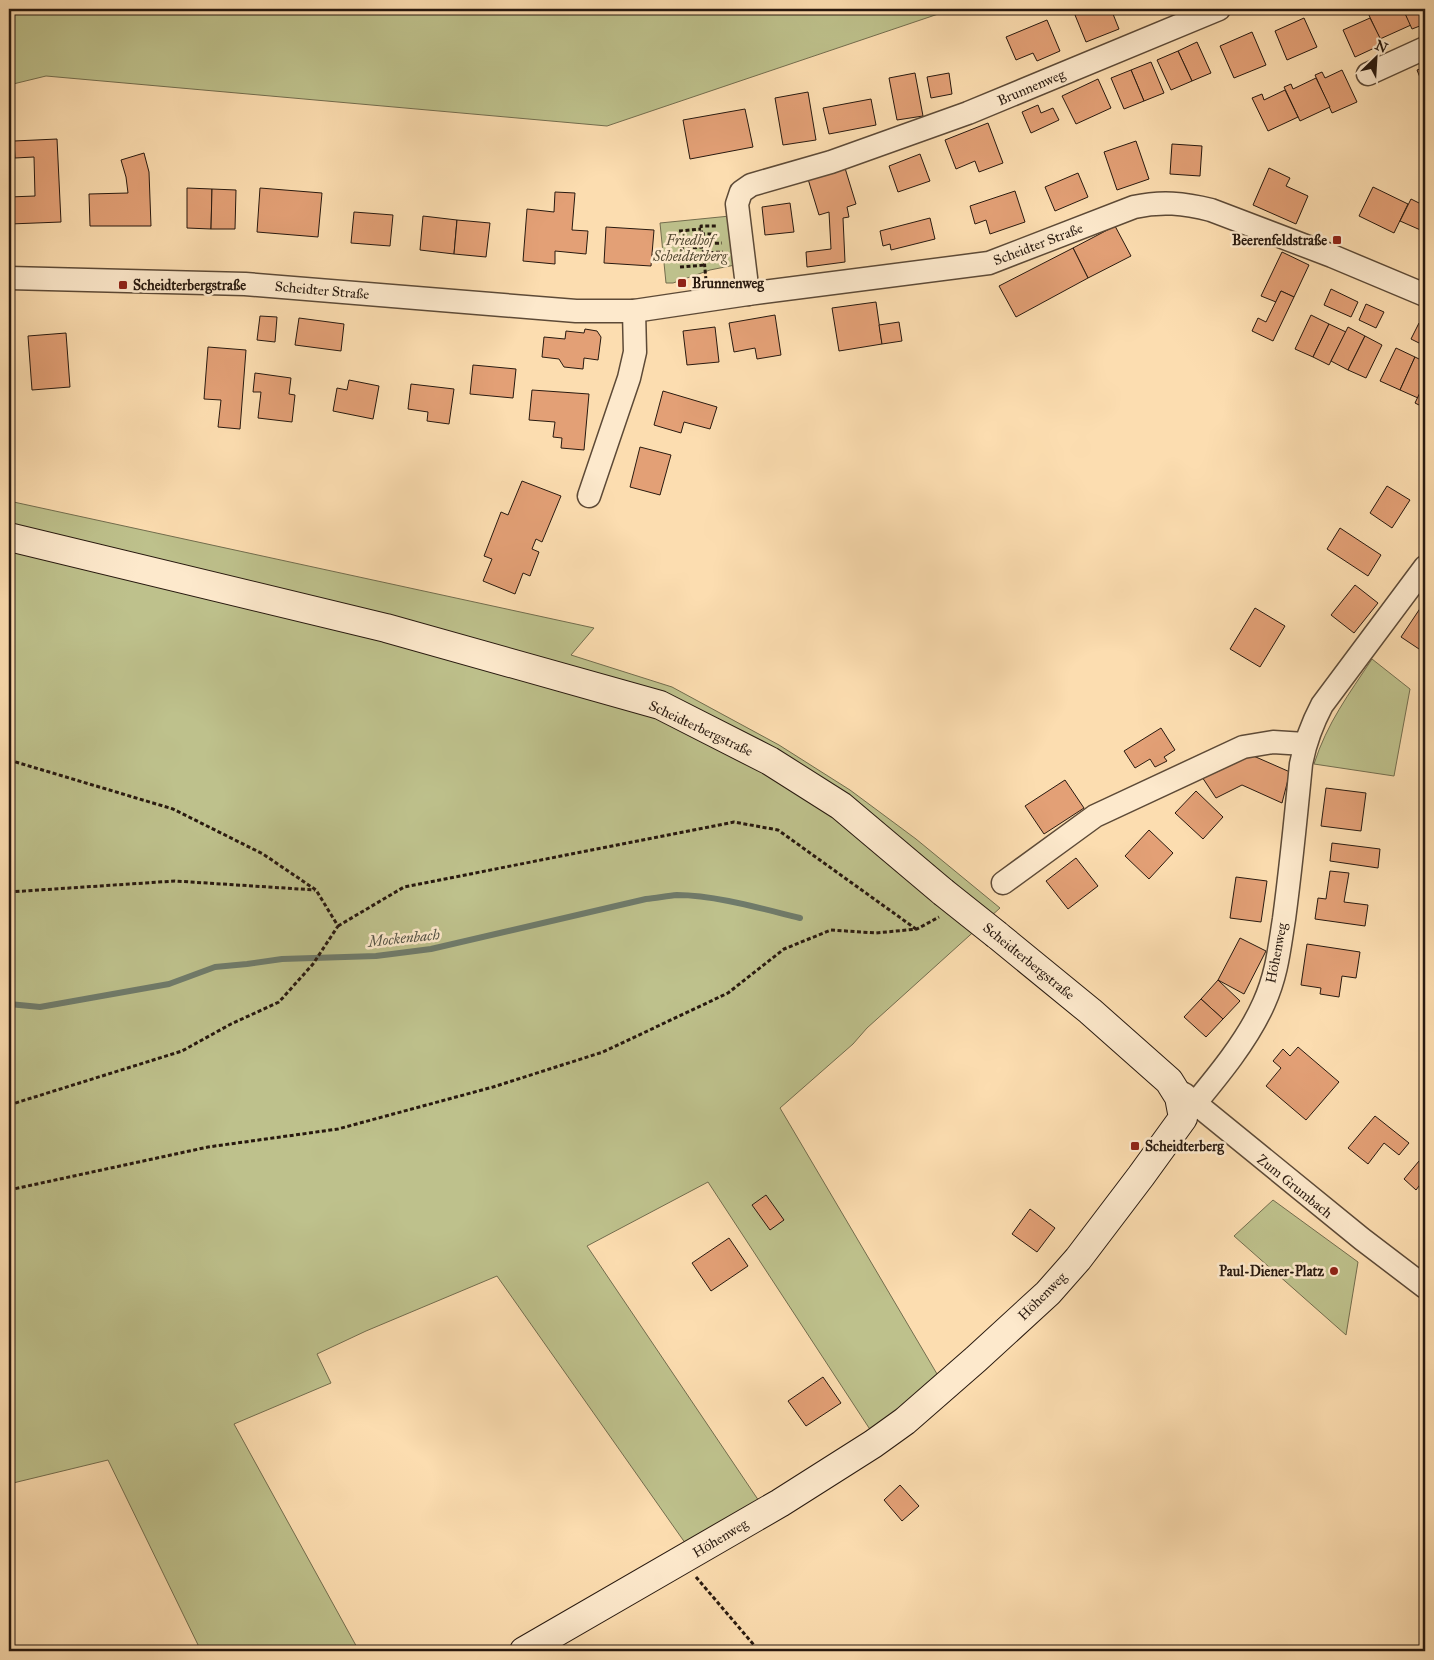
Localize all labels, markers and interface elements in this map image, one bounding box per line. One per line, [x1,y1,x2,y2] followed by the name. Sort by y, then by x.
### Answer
[1352,32,1402,82] north arrow
[1372,36,1390,57] text: N
[995,65,1068,109] street label: Brunnenweg
[991,220,1086,269] street label: Scheidter Straße
[652,232,728,265] park label: Friedhof Scheidterberg
[1232,232,1327,249] place label: Beerenfeldstraße
[1331,234,1343,246] marker: Beerenfeldstraße
[692,275,764,293] place label: Brunnenweg
[133,277,246,295] place label: Scheidterbergstraße
[676,277,688,289] marker: Brunnenweg
[274,278,370,303] street label: Scheidter Straße
[117,279,129,291] marker: Scheidterbergstraße
[646,697,756,760] street label: Scheidterbergstraße
[979,919,1078,1004] street label: Scheidterbergstraße
[1262,921,1291,985] street label: Höhenweg
[365,925,441,951] water label: Mockenbach
[1145,1138,1224,1156] place label: Scheidterberg
[1129,1140,1141,1152] marker: Scheidterberg
[1254,1151,1336,1222] street label: Zum Grumbach
[1219,1263,1325,1280] place label: Paul-Diener-Platz
[1328,1265,1340,1277] marker: Paul-Diener-Platz
[1015,1268,1070,1324] street label: Höhenweg
[690,1515,751,1562] street label: Höhenweg

